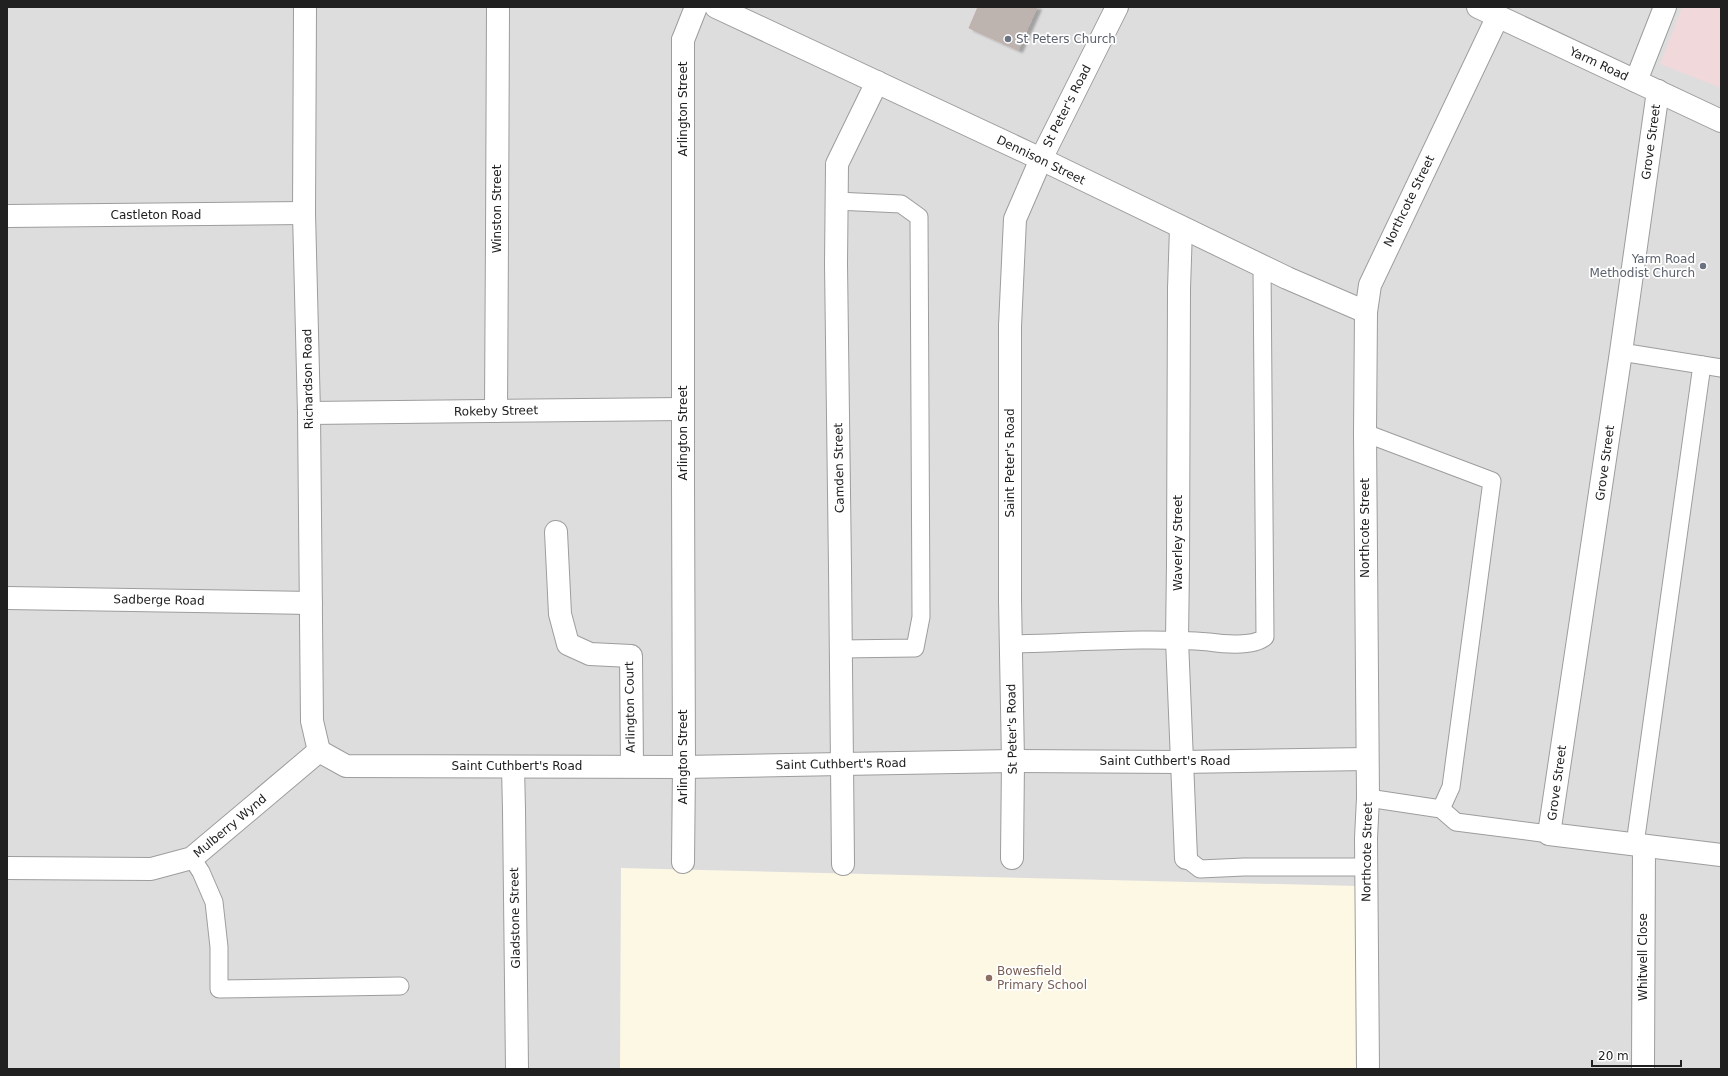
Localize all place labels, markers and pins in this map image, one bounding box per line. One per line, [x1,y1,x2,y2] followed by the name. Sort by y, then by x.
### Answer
[1016,32,1116,46] place label: St Peters Church
[1003,34,1013,44] marker: St Peters Church
[1589,252,1695,280] place label: Yarm Road Methodist Church
[1698,261,1708,271] marker: Yarm Road Methodist Church
[997,964,1087,992] place label: Bowesfield Primary School
[984,973,994,983] marker: Bowesfield Primary School

